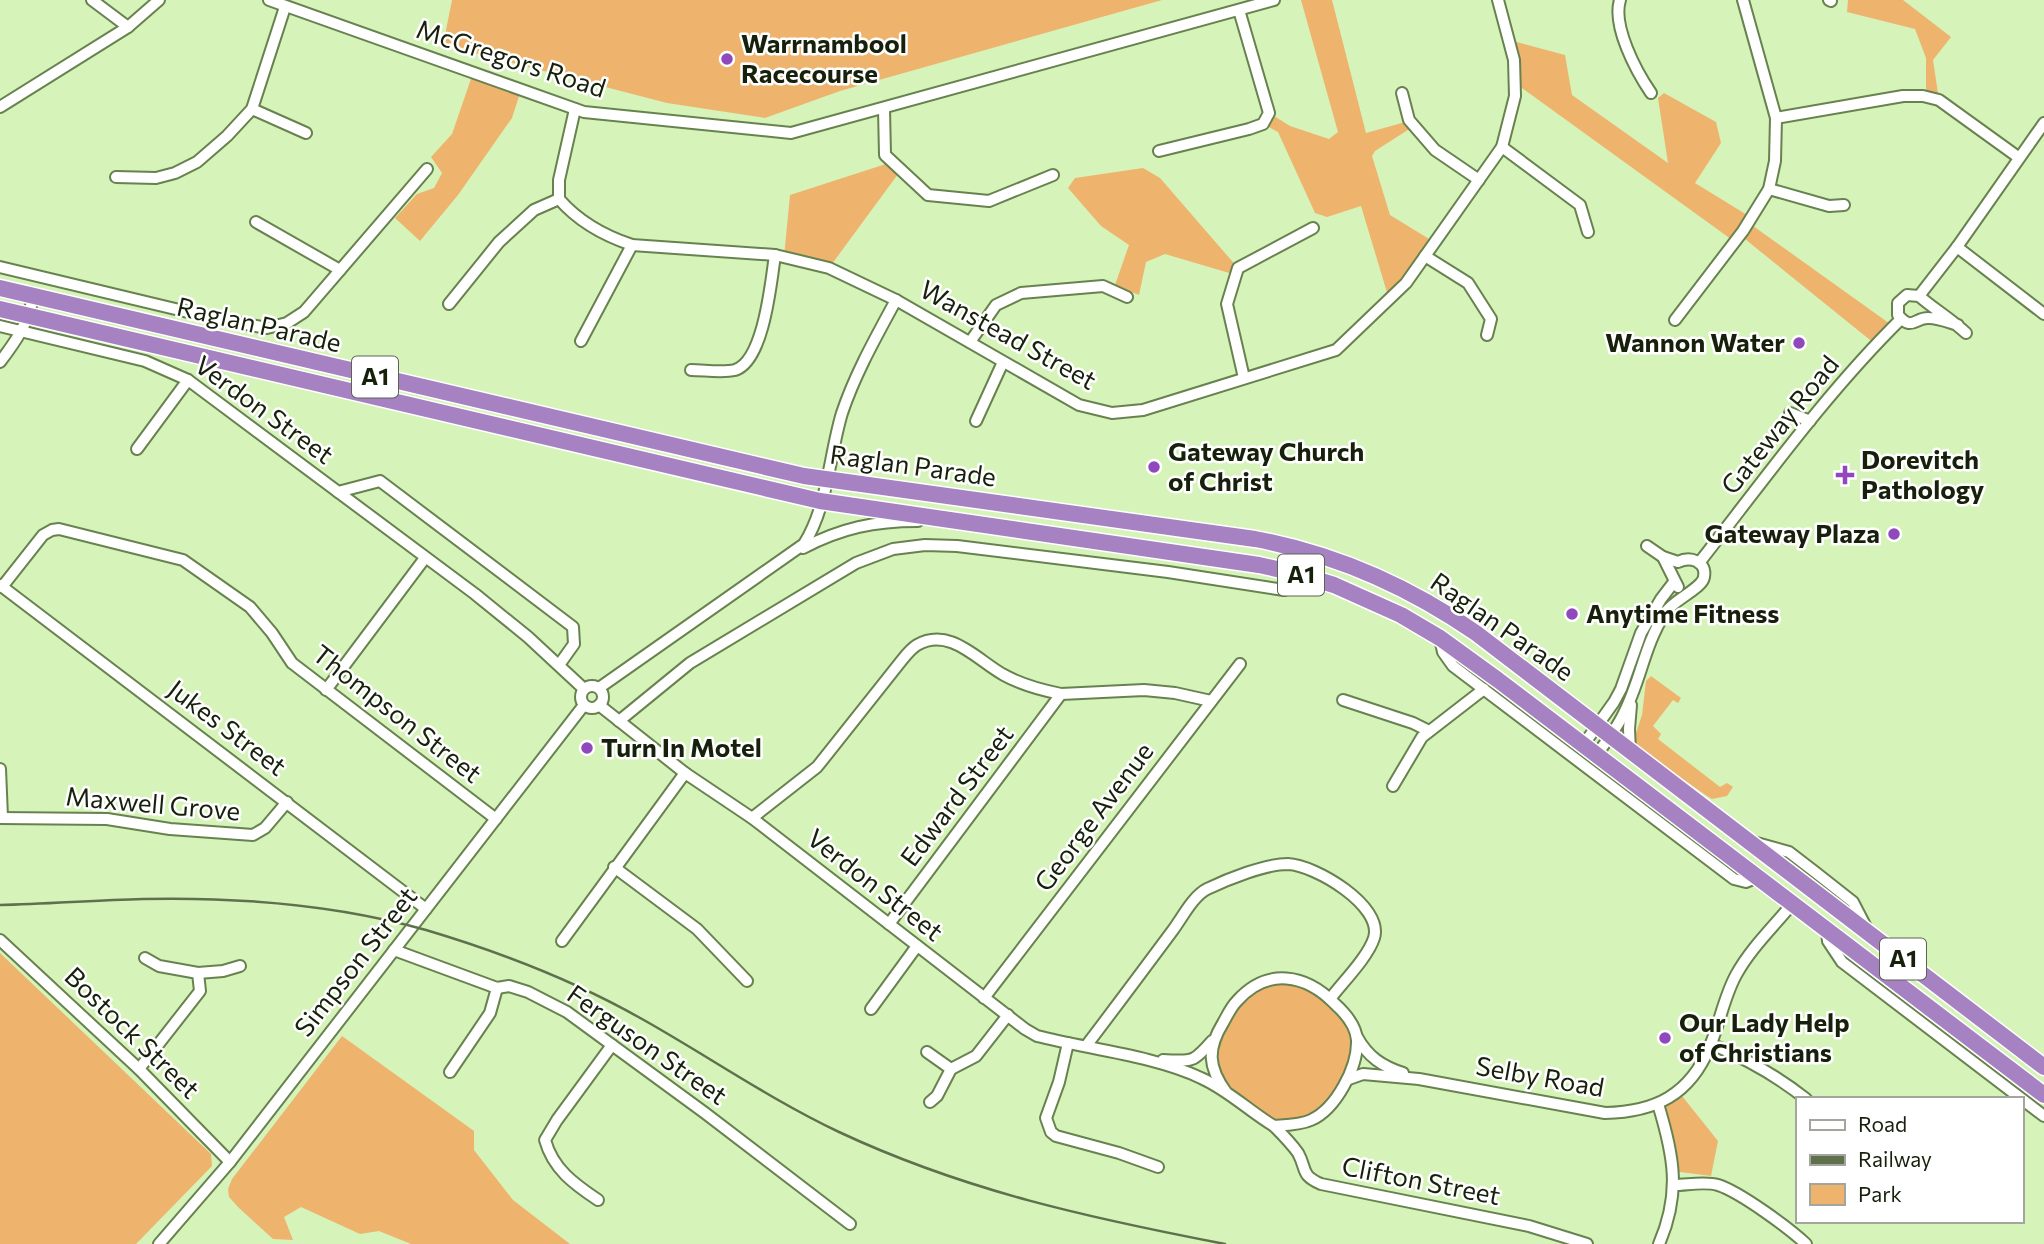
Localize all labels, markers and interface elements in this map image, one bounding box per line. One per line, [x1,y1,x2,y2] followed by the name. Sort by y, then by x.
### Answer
[413,12,610,103] street label: McGregors Road
[741,27,907,88] place label: Warrnambool Racecourse
[719,51,735,67] marker: Warrnambool Racecourse
[915,272,1102,395] street label: Wanstead Street
[174,290,344,357] street label: Raglan Parade
[1605,326,1785,357] place label: Wannon Water
[1791,335,1807,351] marker: Wannon Water
[190,348,340,469] street label: Verdon Street
[1713,348,1844,500] street label: Gateway Road
[352,356,398,398] road number: A1
[1168,435,1364,496] place label: Gateway Church of Christ
[828,438,998,492] street label: Raglan Parade
[1861,443,1984,504] place label: Dorevitch Pathology
[1146,459,1162,475] marker: Gateway Church of Christ
[1835,465,1855,485] marker: Dorevitch Pathology
[1704,517,1880,548] place label: Gateway Plaza
[1886,526,1902,542] marker: Gateway Plaza
[1278,554,1324,596] road number: A1
[1425,565,1580,687] street label: Raglan Parade
[1586,597,1779,628] place label: Anytime Fitness
[1564,606,1580,622] marker: Anytime Fitness
[307,637,488,788] street label: Thompson Street
[163,672,293,781] street label: Jukes Street
[893,719,1019,872] street label: Edward Street
[601,731,762,762] place label: Turn In Motel
[1027,736,1159,896] street label: George Avenue
[579,740,595,756] marker: Turn In Motel
[65,779,242,826] street label: Maxwell Grove
[802,821,950,946] street label: Verdon Street
[287,880,423,1042] street label: Simpson Street
[1880,939,1926,979] road number: A1
[59,960,207,1104] street label: Bostock Street
[562,977,734,1110] street label: Ferguson Street
[1679,1006,1850,1067] place label: Our Lady Help of Christians
[1657,1030,1673,1046] marker: Our Lady Help of Christians
[1474,1049,1607,1102] street label: Selby Road
[1796,1097,2023,1223] legend
[1858,1111,1907,1136] text: Road
[1858,1146,1932,1171] text: Railway
[1339,1149,1503,1210] street label: Clifton Street
[1858,1181,1902,1206] text: Park

